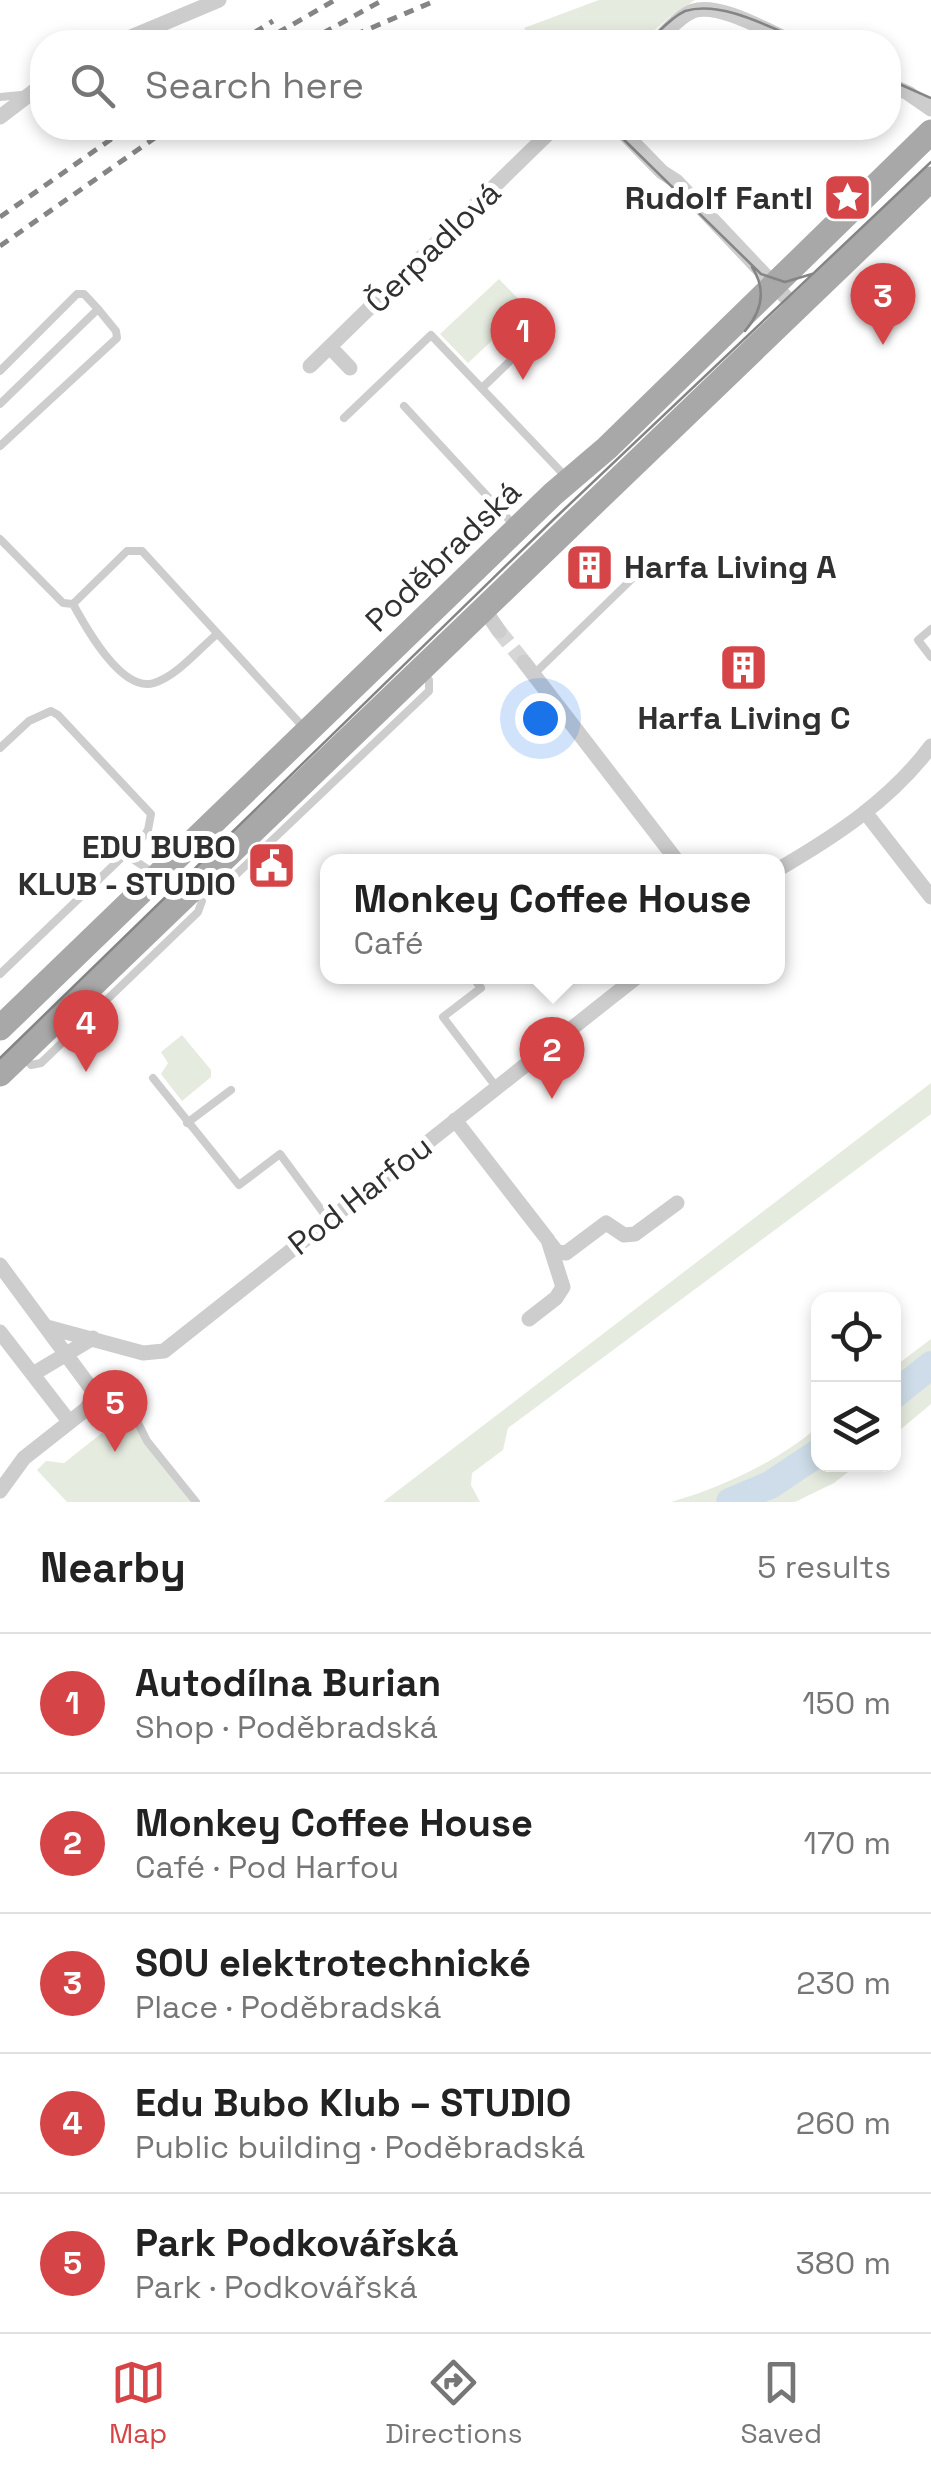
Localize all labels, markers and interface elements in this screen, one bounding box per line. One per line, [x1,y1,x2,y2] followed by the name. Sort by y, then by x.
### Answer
[30,30,901,140] search box
[65,58,120,113] icon: search
[145,61,364,109] text: Search here
[822,172,874,224] place icon: Rudolf Fantl
[357,173,509,321] street label: Čerpadlová
[625,178,813,218] place label: Rudolf Fantl
[850,262,916,345] pin: 3
[490,298,556,380] pin: 1
[357,472,529,640] street label: Poděbradská
[563,541,615,593] building icon: Harfa Living A
[624,547,837,587] place label: Harfa Living A
[718,642,770,694] building icon: Harfa Living C
[515,693,566,744] your location
[637,698,851,738] place label: Harfa Living C
[18,827,236,904] place label: EDU BUBO KLUB - STUDIO
[245,839,297,891] public building icon: EDU BUBO KLUB - STUDIO
[320,854,785,984] popup
[354,875,751,923] text: Monkey Coffee House
[354,923,424,963] text: Café
[54,990,118,1072] pin: 4
[520,1016,584,1099] pin: 2
[280,1126,440,1264] street label: Pod Harfou
[811,1292,901,1472] map controls
[811,1292,901,1382] button: locate
[82,1370,148,1452] pin: 5
[811,1382,901,1472] button: layers
[40,1541,186,1594] text: Nearby
[757,1547,891,1587] text: 5 results
[135,1659,441,1707] text: Autodílna Burian
[65,1683,80,1723] text: 1
[802,1683,891,1723] text: 150 m
[135,1707,438,1747] text: Shop · Poděbradská
[135,1799,533,1847] text: Monkey Coffee House
[63,1823,82,1863] text: 2
[804,1823,891,1863] text: 170 m
[135,1847,399,1887] text: Café · Pod Harfou
[135,1939,531,1987] text: SOU elektrotechnické
[63,1963,82,2003] text: 3
[796,1963,891,2003] text: 230 m
[135,1987,441,2027] text: Place · Poděbradská
[135,2079,571,2127] text: Edu Bubo Klub – STUDIO
[62,2103,83,2143] text: 4
[796,2103,891,2143] text: 260 m
[135,2127,585,2167] text: Public building · Poděbradská
[135,2219,459,2267] text: Park Podkovářská
[63,2243,82,2283] text: 5
[795,2243,891,2283] text: 380 m
[135,2267,418,2307] text: Park · Podkovářská
[109,2355,167,2451] tab: Map
[385,2355,522,2451] tab: Directions
[740,2355,822,2451] tab: Saved

